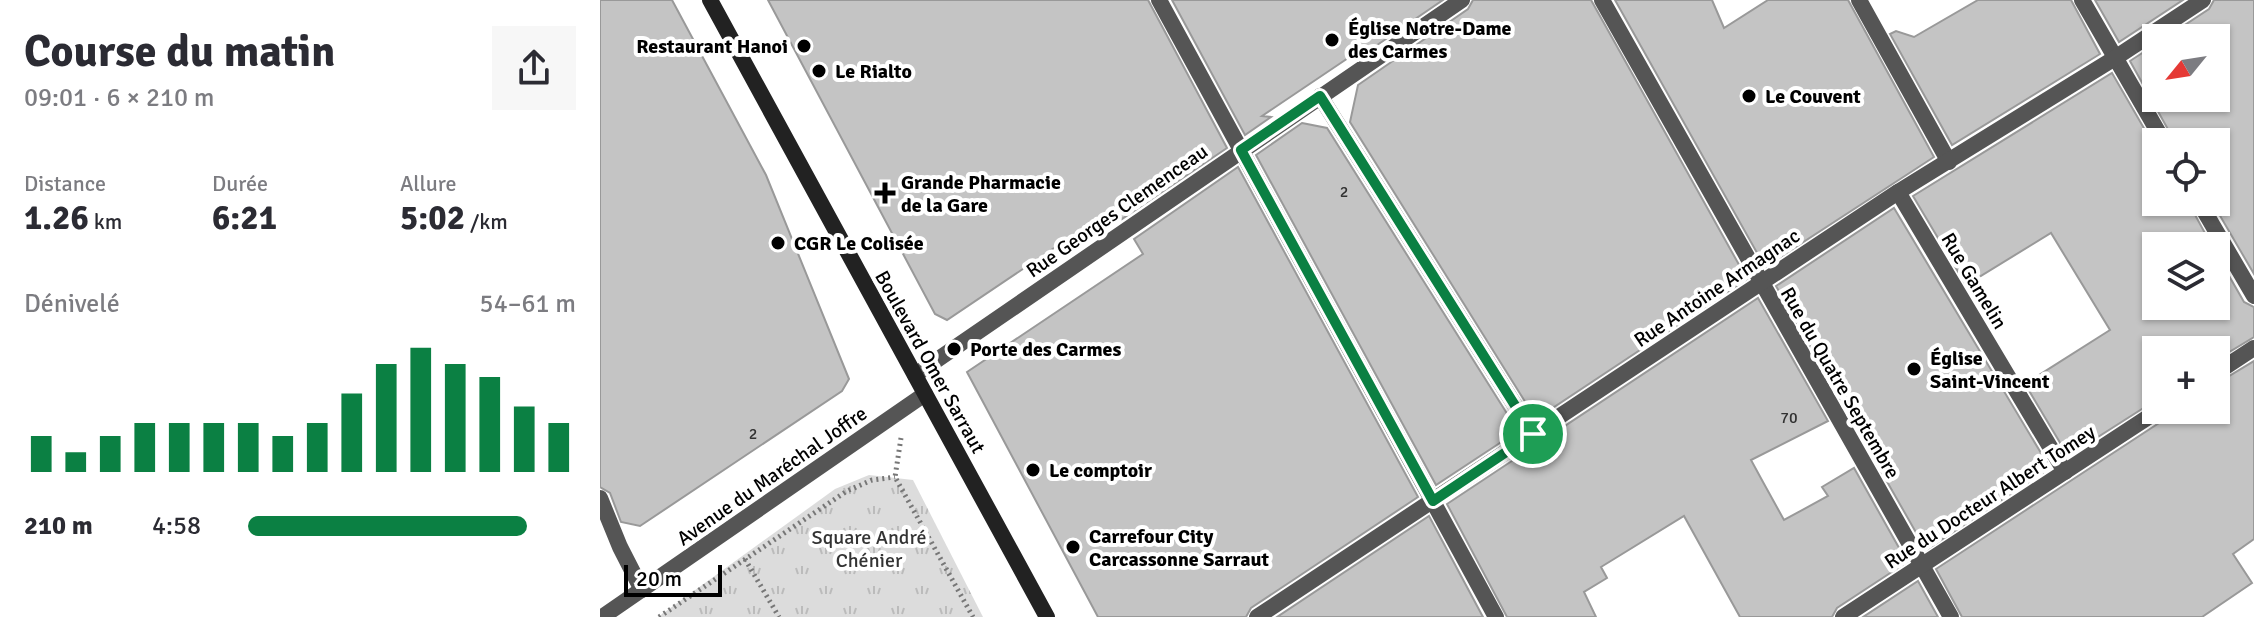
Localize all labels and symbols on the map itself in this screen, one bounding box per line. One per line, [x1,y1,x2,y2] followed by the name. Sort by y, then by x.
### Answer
[1348,16,1512,64] place label: Église Notre-Dame des Carmes
[2142,24,2230,112] north arrow
[1323,31,1341,49] marker: Église Notre-Dame des Carmes
[636,34,788,59] place label: Restaurant Hanoi
[795,37,813,55] marker: Restaurant Hanoi
[835,59,912,84] place label: Le Rialto
[810,62,828,80] marker: Le Rialto
[1765,84,1861,109] place label: Le Couvent
[1740,87,1758,105] marker: Le Couvent
[1021,139,1213,283] street label: Rue Georges Clemenceau
[901,170,1061,218] place label: Grande Pharmacie de la Gare
[1340,182,1348,202] house number: 2
[876,184,894,202] marker: Grande Pharmacie de la Gare
[1629,223,1805,353] street label: Rue Antoine Armagnac
[1935,228,2013,334] street label: Rue Gamelin
[794,231,924,256] place label: CGR Le Colisée
[769,234,787,252] marker: CGR Le Colisée
[869,266,991,458] street label: Boulevard Omer Sarraut
[1775,283,1905,483] street label: Rue du Quatre Septembre
[970,337,1122,362] place label: Porte des Carmes
[945,340,963,358] marker: Porte des Carmes
[1930,346,2050,394] place label: Église Saint-Vincent
[1905,360,1923,378] marker: Église Saint-Vincent
[1499,400,1567,468] pin
[672,401,872,551] street label: Avenue du Maréchal Joffre
[1780,408,1798,428] house number: 70
[1880,419,2101,575] street label: Rue du Docteur Albert Tomey
[749,424,757,444] house number: 2
[1049,458,1152,483] place label: Le comptoir
[1024,461,1042,479] marker: Le comptoir
[1089,524,1270,572] place label: Carrefour City Carcassonne Sarraut
[812,525,926,573] park label: Square André Chénier
[1064,538,1082,556] marker: Carrefour City Carcassonne Sarraut
[624,561,722,597] scale bar

